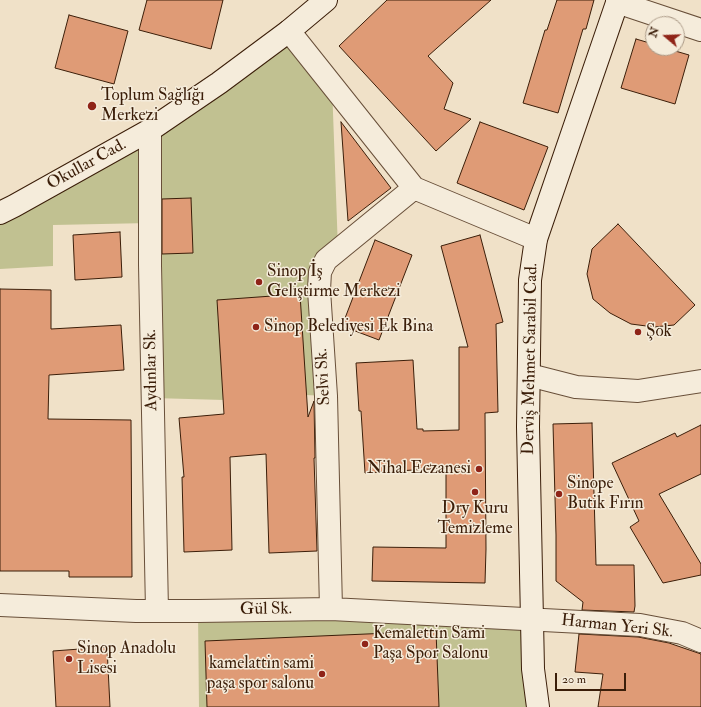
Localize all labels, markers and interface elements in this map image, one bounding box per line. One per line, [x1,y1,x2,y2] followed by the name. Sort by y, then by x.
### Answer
[645,16,685,56] north arrow
[646,25,662,39] text: N
[101,86,205,126] place label: Toplum Sağlığı Merkezi
[86,100,98,112] marker: Toplum Sağlığı Merkezi
[44,135,130,195] street label: Okullar Cad.
[267,262,401,302] place label: Sinop İş Geliştirme Merkezi
[519,263,543,455] street label: Derviş Mehmet Sarabil Cad.
[254,277,264,287] marker: Sinop İş Geliştirme Merkezi
[264,317,433,337] place label: Sinop Belediyesi Ek Bina
[251,322,261,332] marker: Sinop Belediyesi Ek Bina
[646,322,672,342] place label: Şok
[633,327,643,337] marker: Şok
[141,329,163,411] street label: Aydınlar Sk.
[312,348,336,406] street label: Selvi Sk.
[367,459,471,479] place label: Nihal Eczanesi
[474,464,484,474] marker: Nihal Eczanesi
[567,474,643,514] place label: Sinope Butik Fırın
[470,487,480,497] marker: Dry Kuru Temizleme
[554,489,564,499] marker: Sinope Butik Fırın
[437,499,513,539] place label: Dry Kuru Temizleme
[240,599,292,621] street label: Gül Sk.
[560,611,674,643] street label: Harman Yeri Sk.
[373,624,488,664] place label: Kemalettin Sami Paşa Spor Salonu
[77,639,176,679] place label: Sinop Anadolu Lisesi
[360,639,370,649] marker: Kemalettin Sami Paşa Spor Salonu
[64,654,74,664] marker: Sinop Anadolu Lisesi
[207,654,314,694] place label: kamelattin sami paşa spor salonu
[557,665,628,691] scale bar
[317,669,327,679] marker: kamelattin sami paşa spor salonu
[562,672,586,687] text: 20 m

